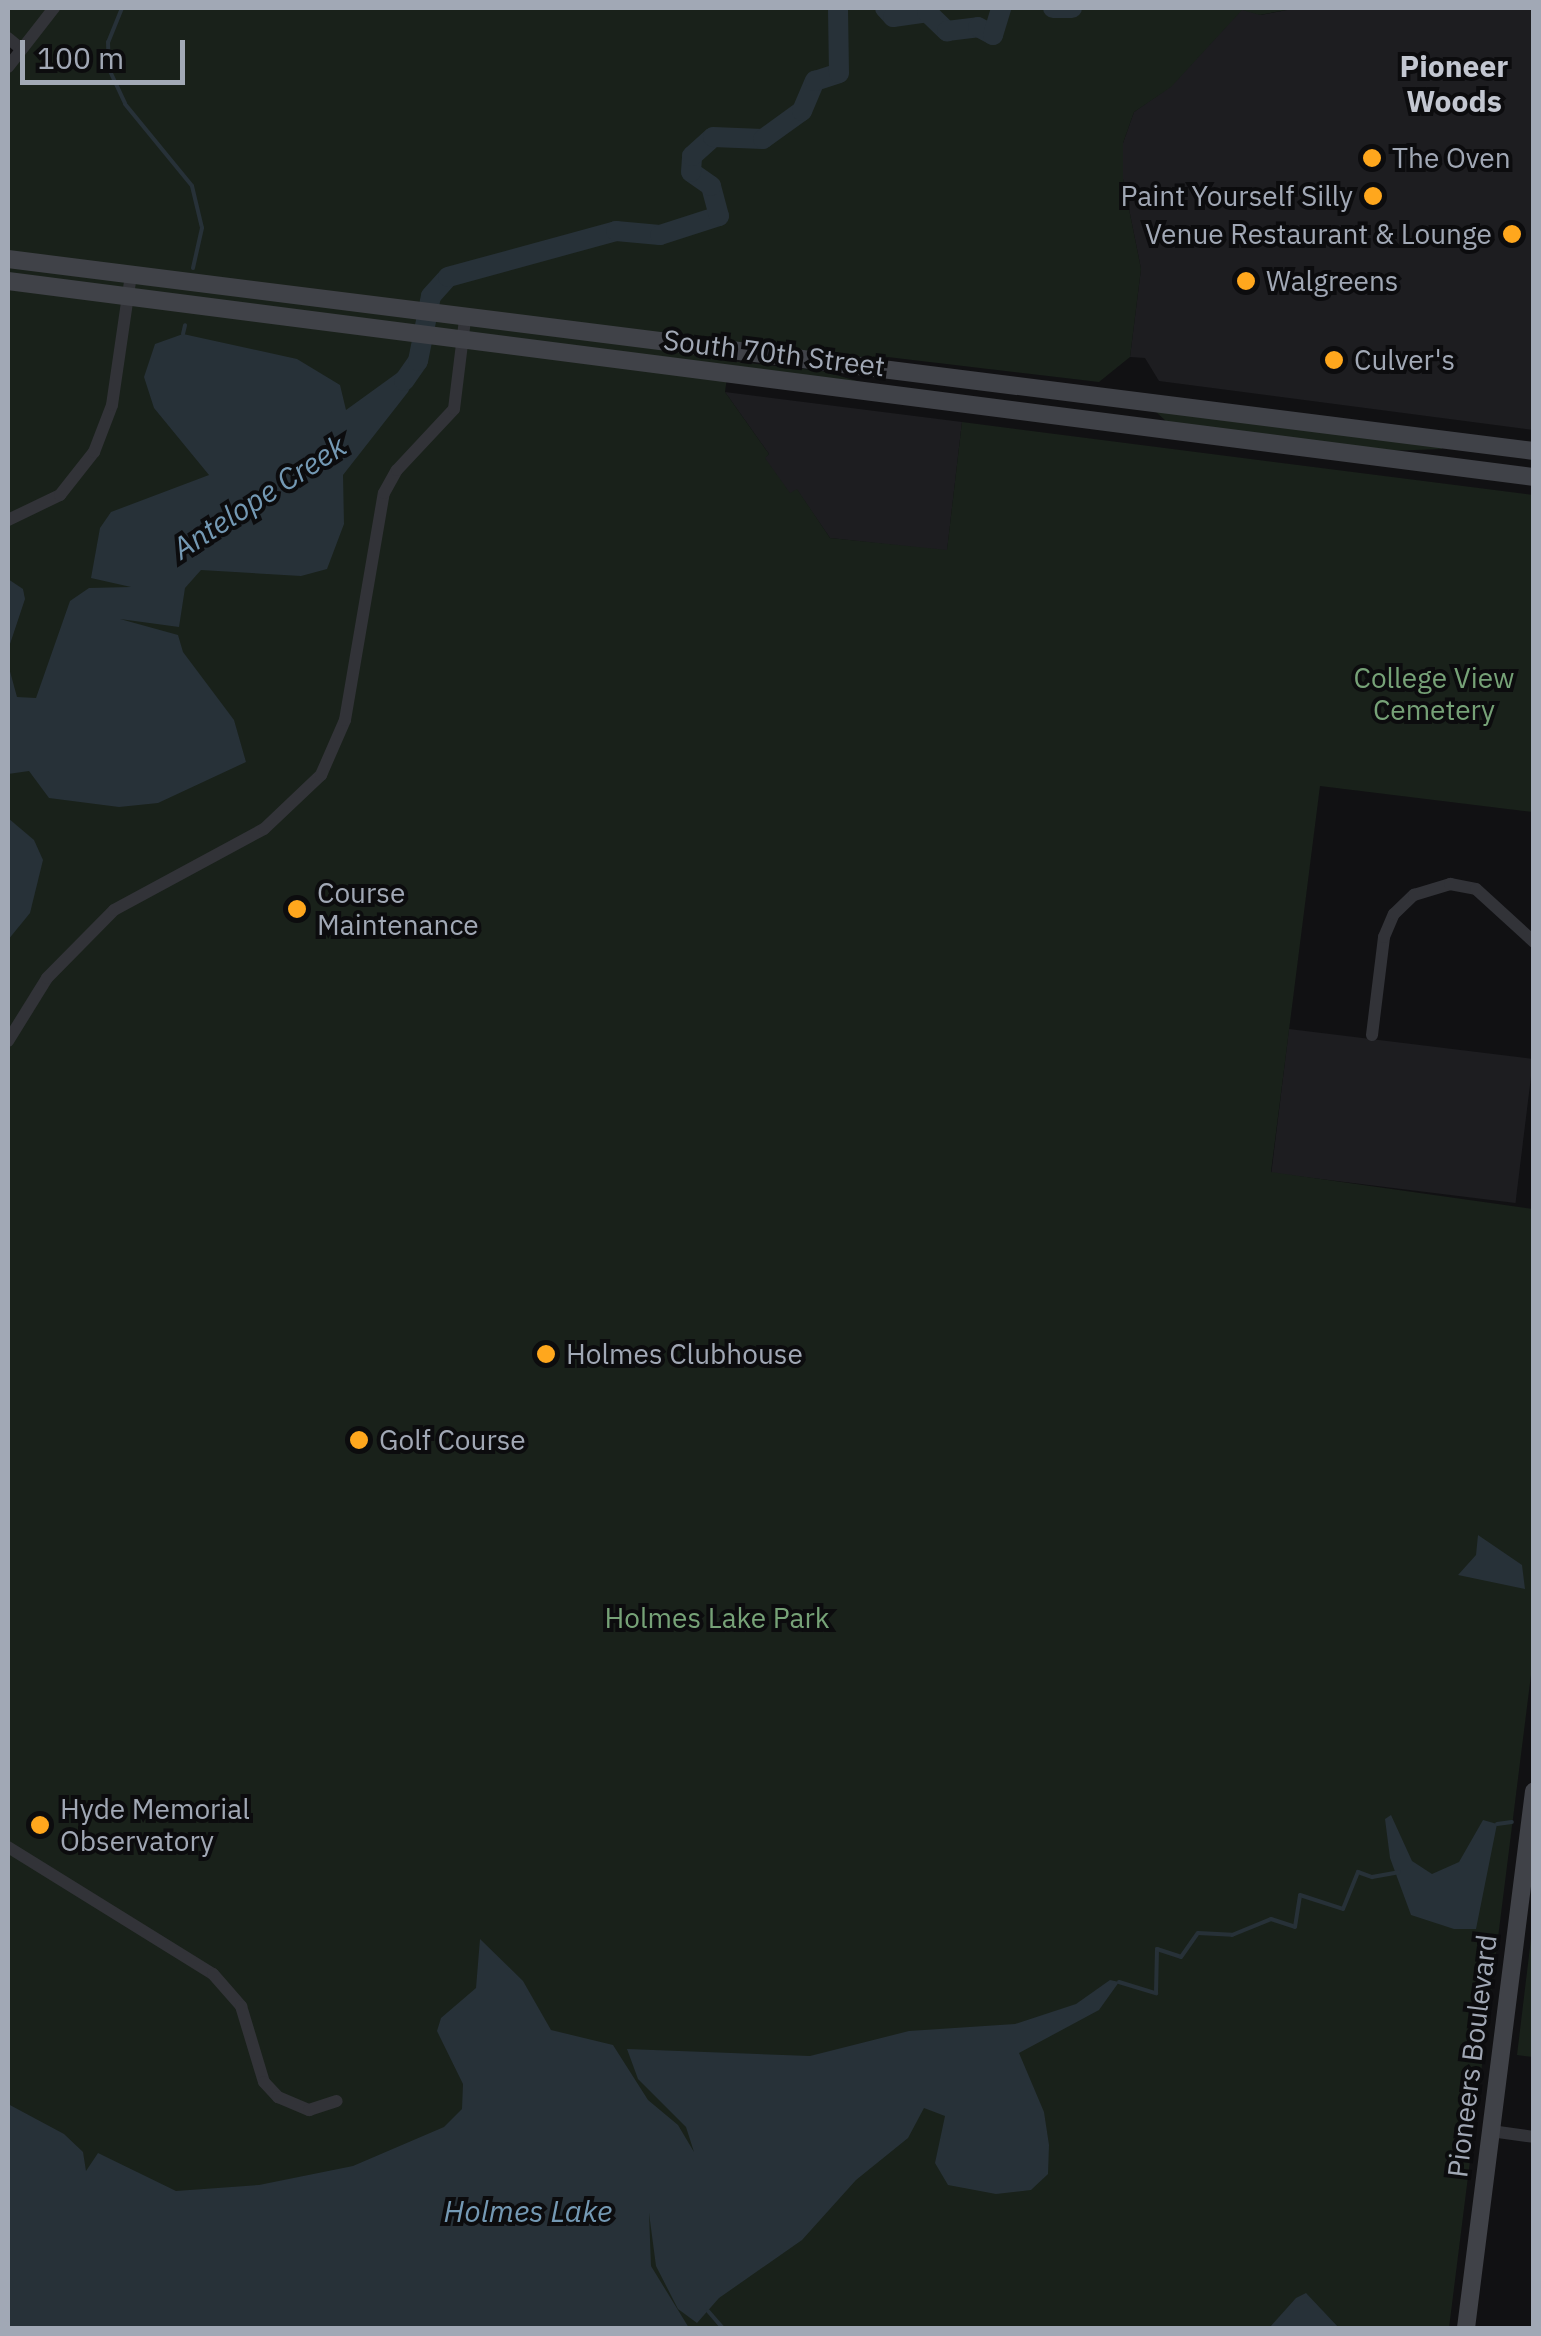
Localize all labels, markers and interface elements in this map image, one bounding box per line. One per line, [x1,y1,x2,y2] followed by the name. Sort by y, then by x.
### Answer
[25,20,190,82] scale bar
[37,38,124,77] text: 100 m
[1400,48,1508,118] district label: Pioneer Woods
[1392,141,1511,175] place label: The Oven
[1361,147,1383,169] marker: The Oven
[1121,179,1353,213] place label: Paint Yourself Silly
[1362,185,1384,207] marker: Paint Yourself Silly
[1145,217,1492,251] place label: Venue Restaurant & Lounge
[1501,223,1523,245] marker: Venue Restaurant & Lounge
[1266,264,1398,298] place label: Walgreens
[1235,270,1257,292] marker: Walgreens
[661,323,887,383] street label: South 70th Street
[1354,343,1455,377] place label: Culver's
[1323,349,1345,371] marker: Culver's
[166,428,352,566] water label: Antelope Creek
[1354,661,1514,727] park label: College View Cemetery
[317,876,479,942] place label: Course Maintenance
[286,898,308,920] marker: Course Maintenance
[566,1337,803,1371] place label: Holmes Clubhouse
[535,1343,557,1365] marker: Holmes Clubhouse
[379,1423,526,1457] place label: Golf Course
[348,1429,370,1451] marker: Golf Course
[604,1601,830,1635] park label: Holmes Lake Park
[60,1792,250,1858] place label: Hyde Memorial Observatory
[29,1814,51,1836] marker: Hyde Memorial Observatory
[1440,1933,1504,2179] street label: Pioneers Boulevard
[444,2193,612,2229] water label: Holmes Lake

